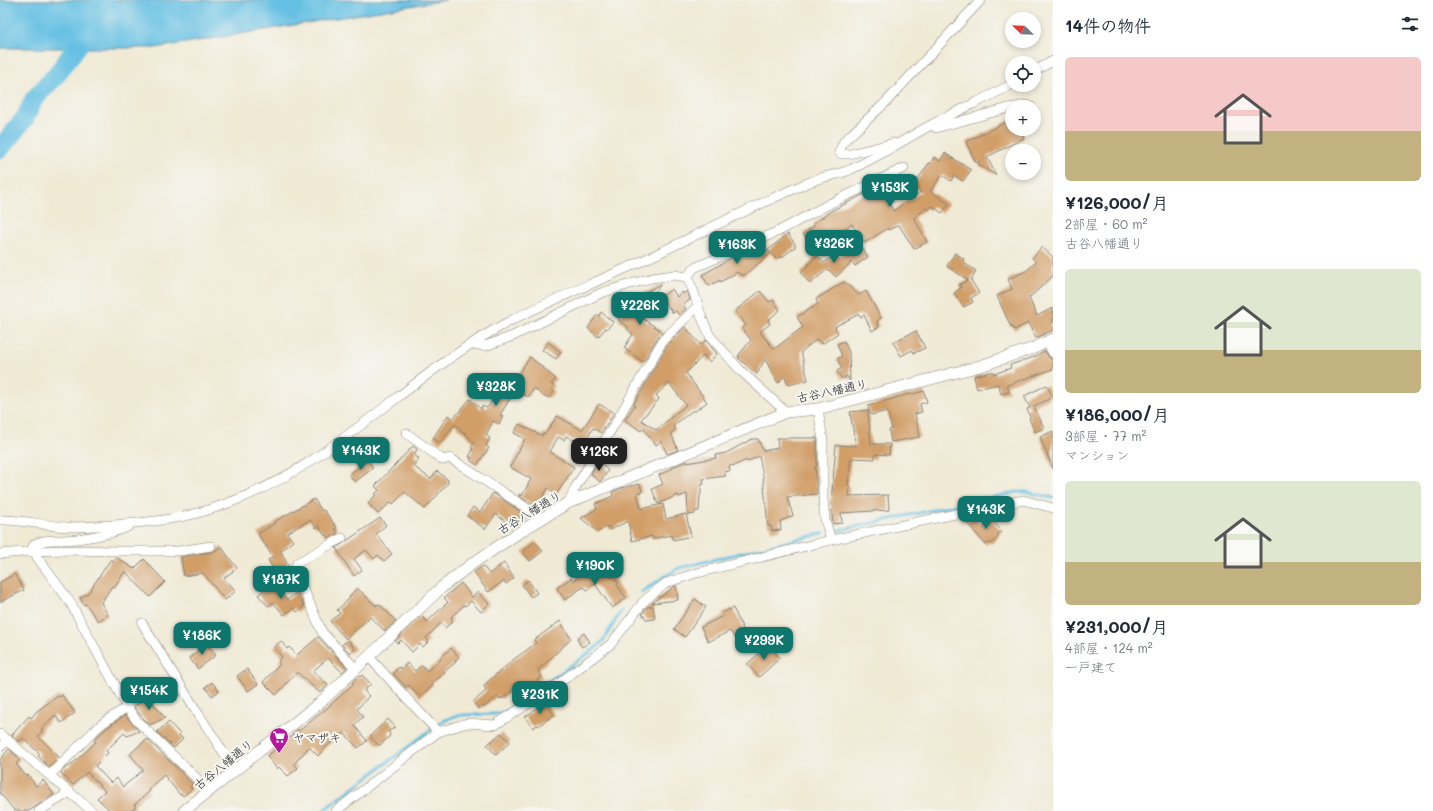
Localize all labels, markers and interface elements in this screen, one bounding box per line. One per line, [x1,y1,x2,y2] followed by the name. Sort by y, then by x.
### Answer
[1005,12,1041,48] north arrow
[1005,12,1041,180] map controls
[1399,13,1421,35] icon: filters
[1065,14,1151,36] text: 14件の物件
[1005,56,1041,92] button: locate
[1207,83,1279,155] icon: home
[1005,100,1041,136] button: +
[1005,144,1041,180] button: −
[862,174,918,208] pin: ¥153K
[871,178,909,195] text: ¥153K
[1065,191,1168,213] text: ¥126,000/月
[1065,215,1148,232] text: 2部屋 · 60 m²
[806,230,862,264] pin: ¥326K
[709,231,765,265] pin: ¥163K
[814,234,854,251] text: ¥326K
[1065,234,1143,251] text: 古谷八幡通り
[718,235,756,252] text: ¥163K
[612,292,668,326] pin: ¥226K
[1207,295,1279,367] icon: home
[620,296,660,313] text: ¥226K
[468,373,524,407] pin: ¥328K
[795,375,869,405] street label: 古谷八幡通り
[476,377,516,394] text: ¥328K
[1065,403,1169,425] text: ¥186,000/月
[1065,427,1147,444] text: 3部屋 · 77 m²
[333,437,389,471] pin: ¥143K
[571,438,627,472] pin: ¥126K
[342,441,380,458] text: ¥143K
[580,442,618,459] text: ¥126K
[1065,446,1129,463] text: マンション
[494,487,564,537] street label: 古谷八幡通り
[958,496,1014,530] pin: ¥143K
[967,500,1005,517] text: ¥143K
[1207,507,1279,579] icon: home
[567,552,623,586] pin: ¥190K
[575,556,615,573] text: ¥190K
[253,566,309,600] pin: ¥187K
[262,570,300,587] text: ¥187K
[1065,615,1168,637] text: ¥231,000/月
[174,622,230,656] pin: ¥186K
[183,626,221,643] text: ¥186K
[736,627,792,661] pin: ¥299K
[744,631,784,648] text: ¥299K
[1065,639,1153,656] text: 4部屋 · 124 m²
[1065,658,1117,675] text: 一戸建て
[121,677,177,711] pin: ¥154K
[130,681,168,698] text: ¥154K
[512,681,568,715] pin: ¥231K
[521,685,559,702] text: ¥231K
[268,726,290,754] supermarket icon: ヤマザキ
[293,729,341,745] place label: ヤマザキ
[190,735,256,793] street label: 古谷八幡通り

